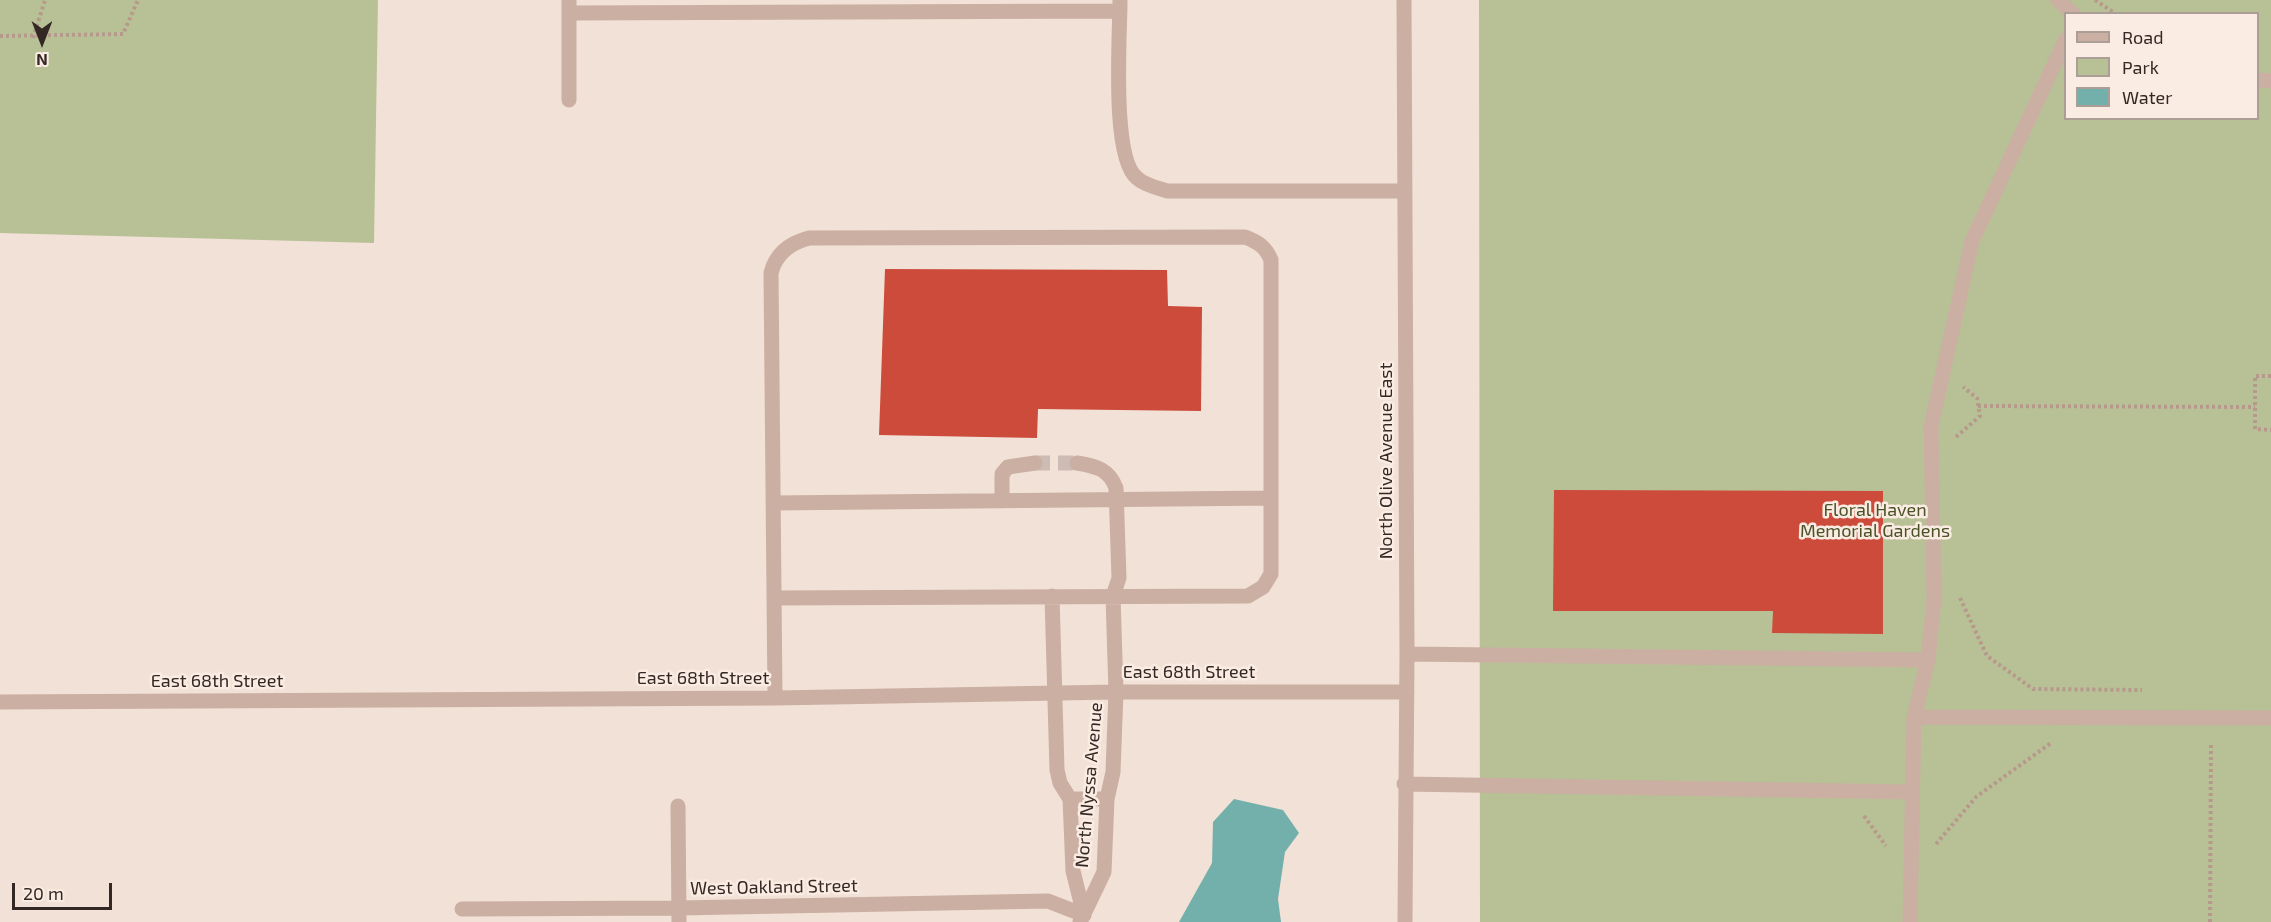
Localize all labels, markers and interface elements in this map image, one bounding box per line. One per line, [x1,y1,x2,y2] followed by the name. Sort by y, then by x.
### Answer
[12,12,72,72] north arrow
[2064,12,2259,120] legend
[2122,26,2163,48] text: Road
[36,51,48,70] text: N
[2122,56,2159,78] text: Park
[2122,86,2172,108] text: Water
[1375,363,1397,559] street label: North Olive Avenue East
[1800,499,1950,542] park label: Floral Haven Memorial Gardens
[1123,661,1255,683] street label: East 68th Street
[637,667,769,689] street label: East 68th Street
[151,670,283,692] street label: East 68th Street
[1071,701,1107,869] street label: North Nyssa Avenue
[15,871,116,909] scale bar
[690,875,858,899] street label: West Oakland Street
[23,882,64,904] text: 20 m

